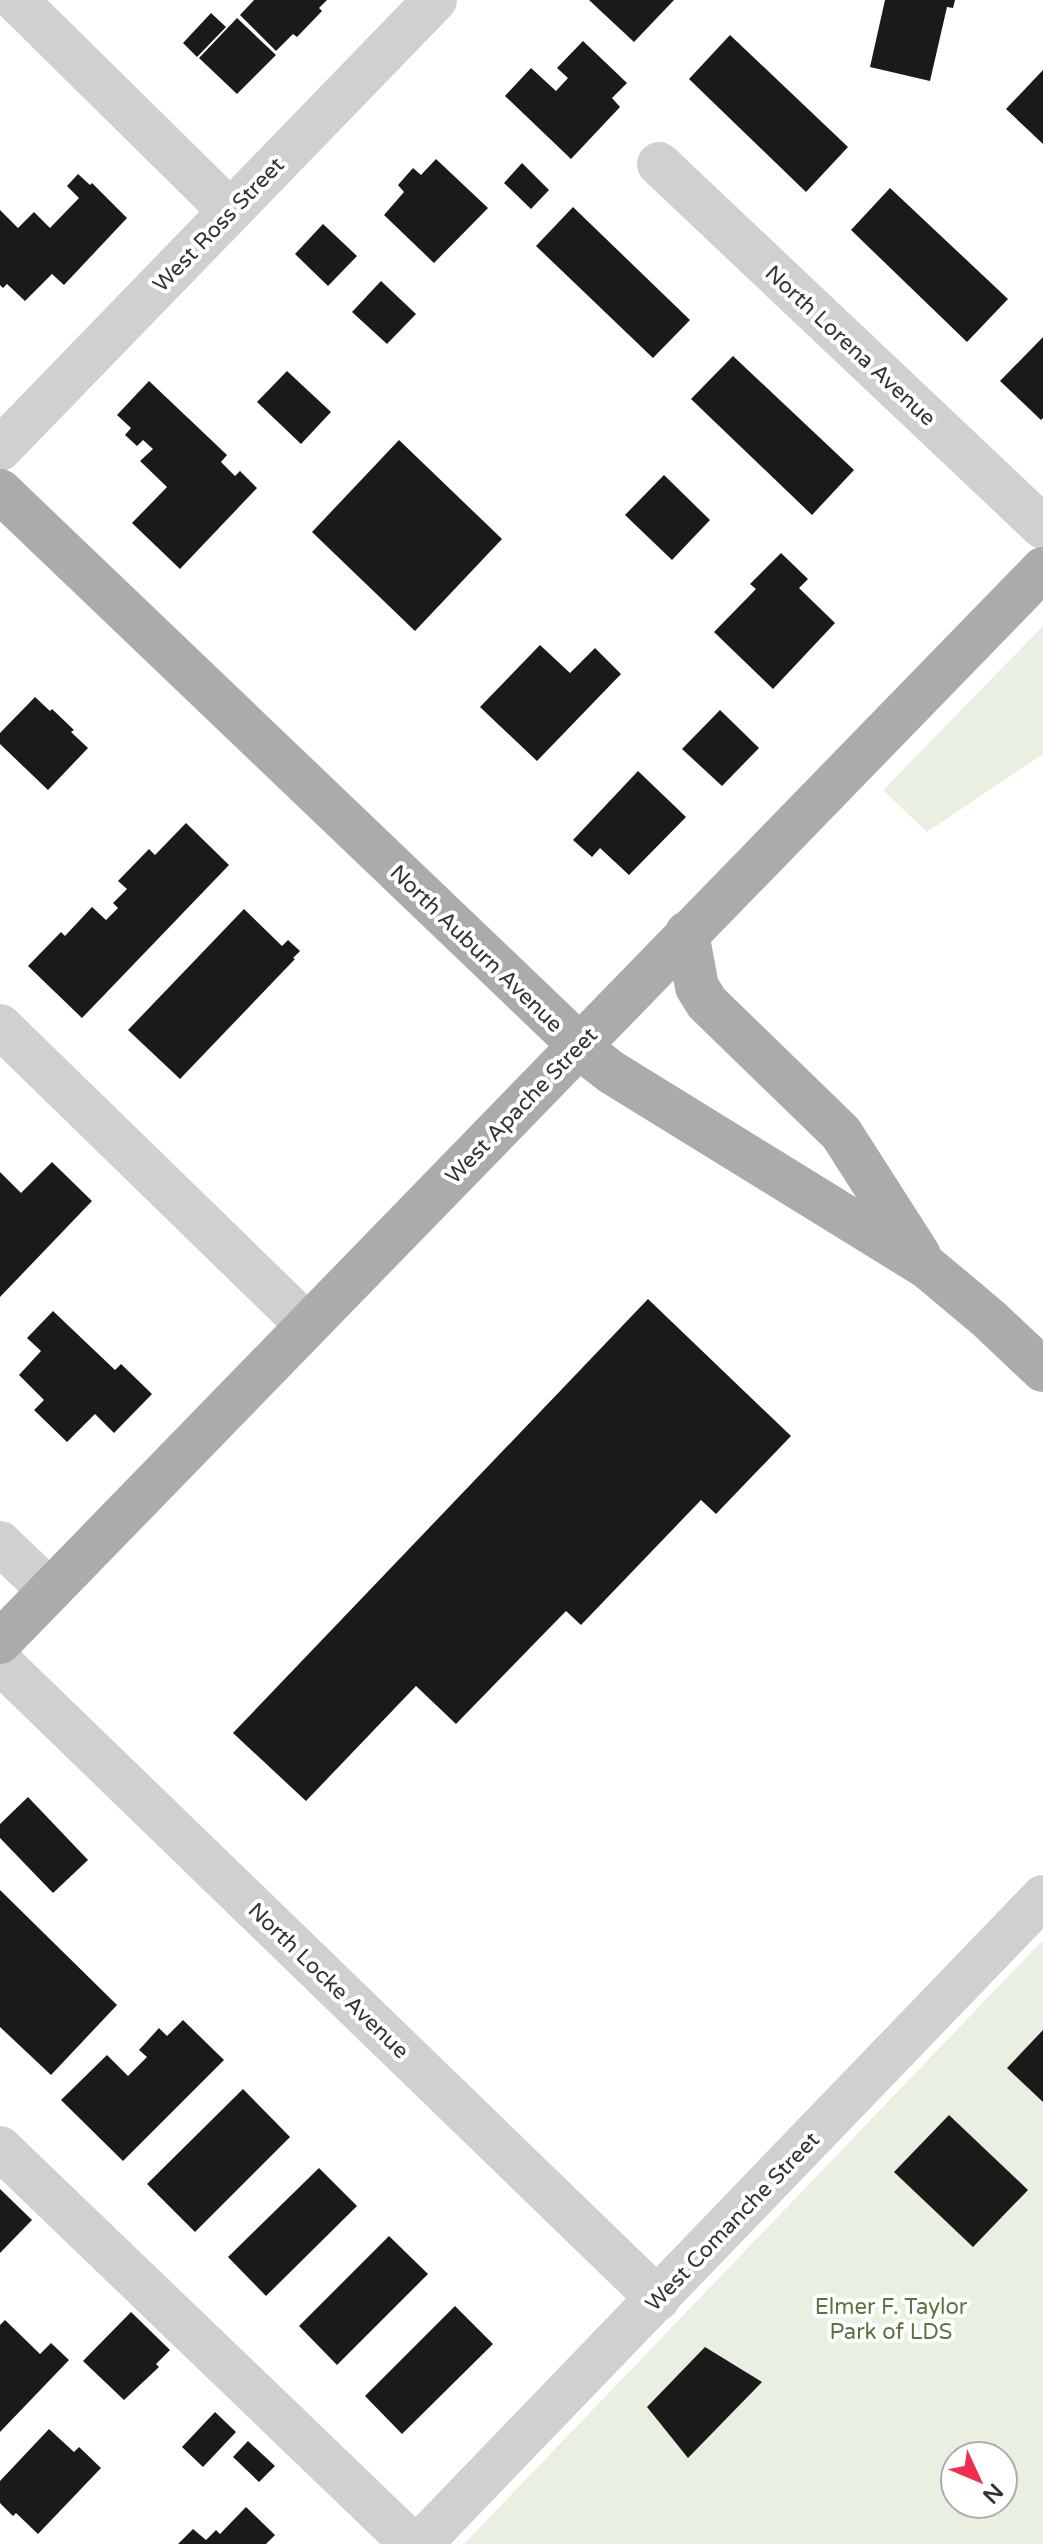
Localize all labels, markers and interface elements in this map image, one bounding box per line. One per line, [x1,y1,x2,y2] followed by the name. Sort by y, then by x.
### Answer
[148,152,290,297] street label: West Ross Street
[760,260,941,431] street label: North Lorena Avenue
[385,860,568,1038] street label: North Auburn Avenue
[440,1022,603,1189] street label: West Apache Street
[243,1897,414,2064] street label: North Locke Avenue
[640,2127,825,2317] street label: West Comanche Street
[815,2294,968,2345] park label: Elmer F. Taylor Park of LDS
[939,2440,1019,2520] north arrow
[977,2478,1008,2509] text: N

